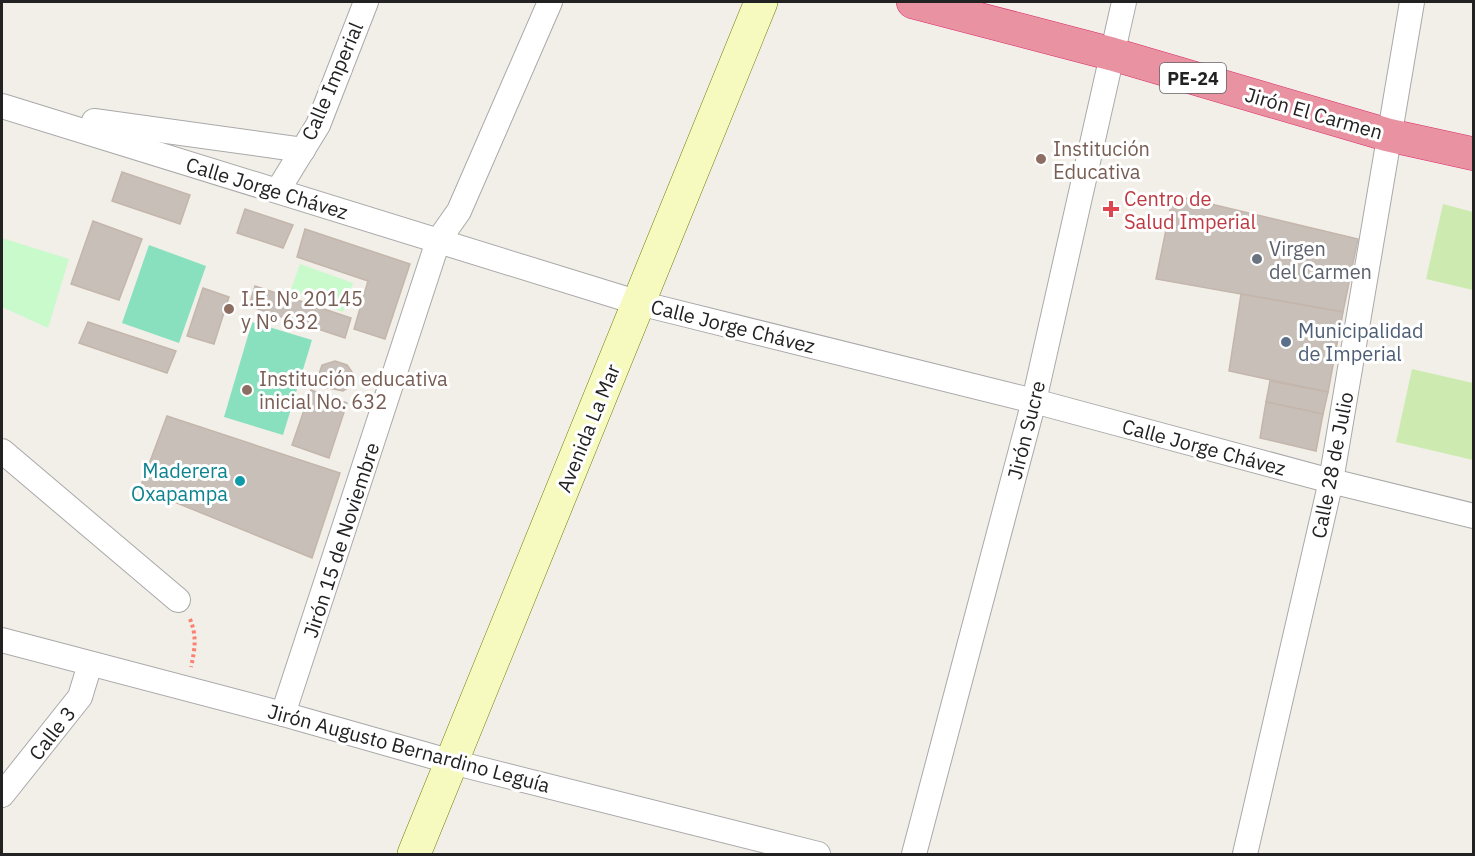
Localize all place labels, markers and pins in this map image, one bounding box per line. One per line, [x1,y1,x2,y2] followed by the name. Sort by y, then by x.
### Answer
[1053,135,1150,185] place label: Institución Educativa
[1034,152,1048,166] marker: Institución Educativa
[1124,185,1256,235] place label: Centro de Salud Imperial
[1102,200,1120,218] marker: Centro de Salud Imperial
[1269,235,1372,285] place label: Virgen del Carmen
[1250,252,1264,266] marker: Virgen del Carmen
[241,285,363,335] place label: I.E. Nº 20145 y Nº 632
[222,302,236,316] marker: I.E. Nº 20145 y Nº 632
[1298,317,1424,367] place label: Municipalidad de Imperial
[1279,335,1293,349] marker: Municipalidad de Imperial
[259,365,448,415] place label: Institución educativa inicial No. 632
[240,383,254,397] marker: Institución educativa inicial No. 632
[131,457,228,507] place label: Maderera Oxapampa
[233,474,247,488] marker: Maderera Oxapampa

